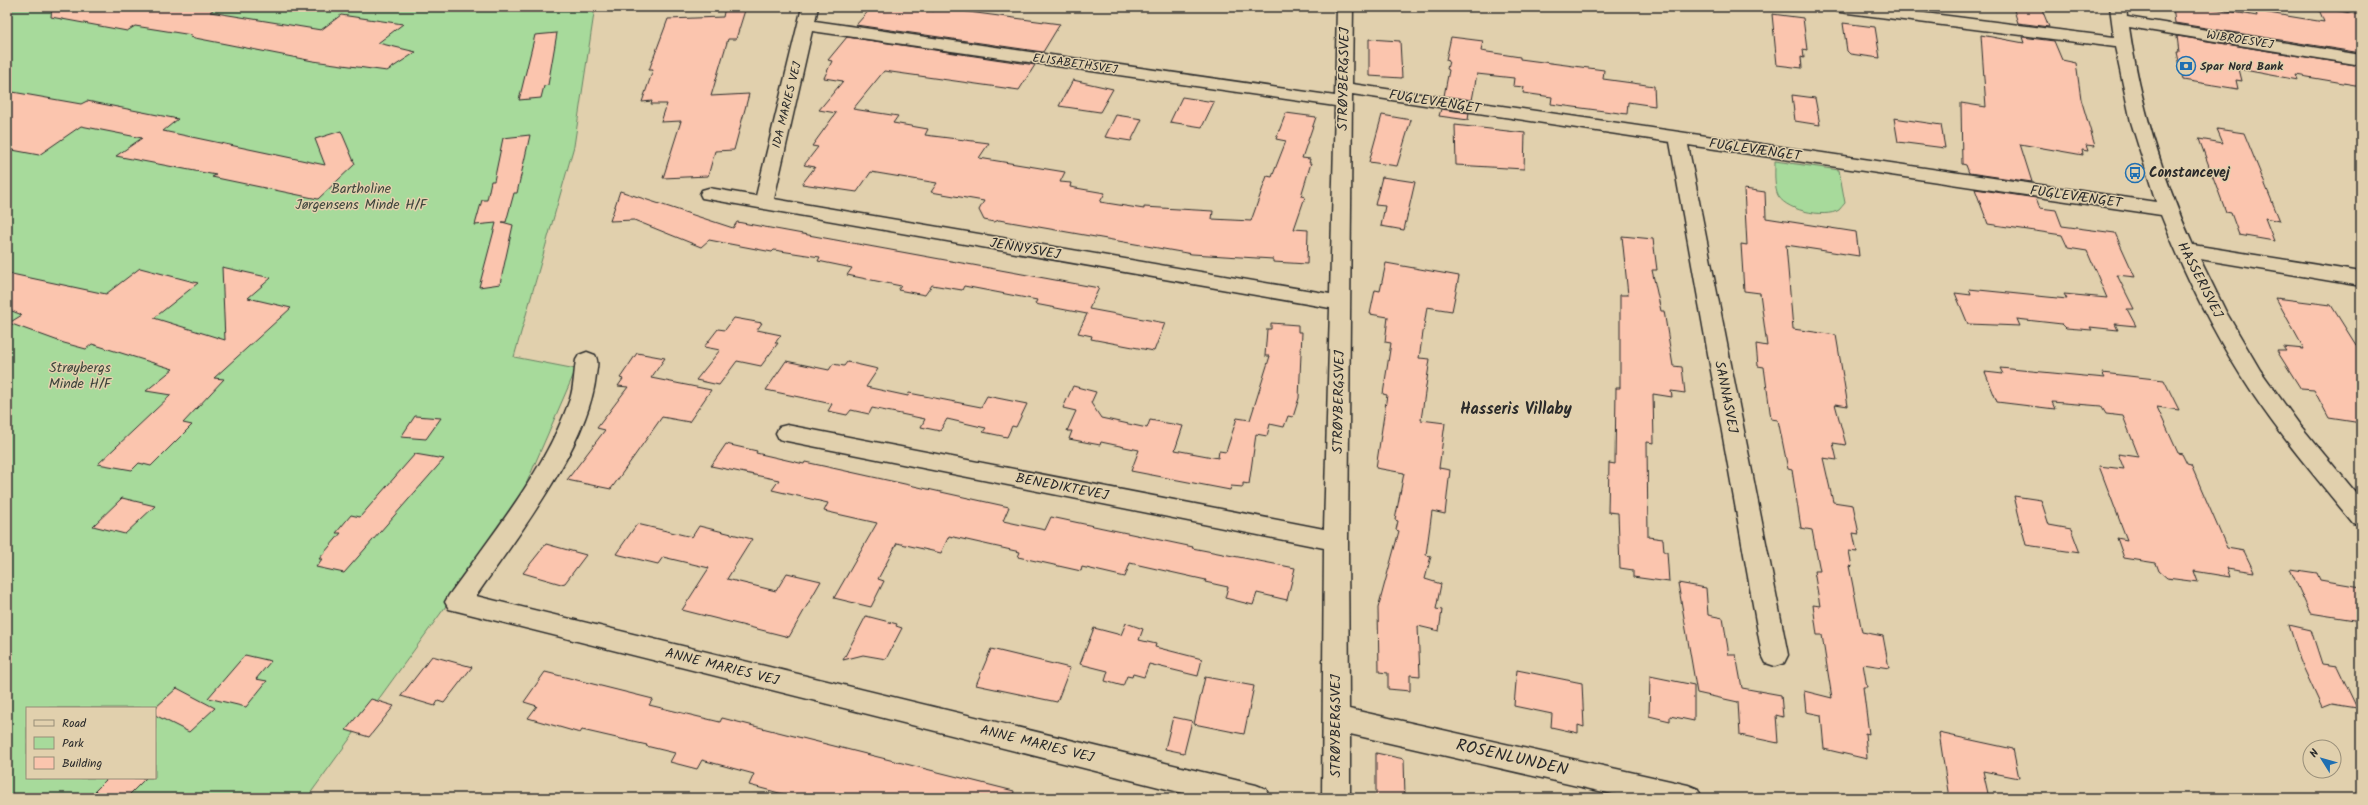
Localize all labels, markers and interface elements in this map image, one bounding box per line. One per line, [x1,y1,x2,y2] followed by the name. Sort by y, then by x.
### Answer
[2205,25,2275,55] street label: WIBROESVEJ
[1332,27,1356,131] street label: STRØYBERGSVEJ
[1031,49,1119,79] street label: ELISABETHSVEJ
[2175,55,2197,77] bank icon: Spar Nord Bank
[2200,57,2284,76] place label: Spar Nord Bank
[767,60,807,150] street label: IDA MARIES VEJ
[1387,84,1484,120] street label: FUGLEVÆNGET
[1707,133,1804,168] street label: FUGLEVÆNGET
[2124,162,2146,184] bus stop icon: Constancevej
[2149,162,2231,184] place label: Constancevej
[295,178,429,216] park label: Bartholine Jørgensens Minde H/F
[2028,180,2125,215] street label: FUGLEVÆNGET
[988,232,1062,266] street label: JENNYSVEJ
[2171,238,2229,322] street label: HASSERISVEJ
[1327,350,1351,454] street label: STRØYBERGSVEJ
[49,357,113,395] park label: Strøybergs Minde H/F
[1708,359,1744,435] street label: SANNASVEJ
[1460,397,1573,422] district label: Hasseris Villaby
[1014,467,1111,507] street label: BENEDIKTEVEJ
[663,642,782,692] street label: ANNE MARIES VEJ
[1325,674,1347,778] street label: STRØYBERGSVEJ
[26,707,156,779] legend
[62,714,87,733] text: Road
[978,719,1097,769] street label: ANNE MARIES VEJ
[1453,732,1571,784] street label: ROSENLUNDEN
[62,734,84,753] text: Park
[2302,739,2342,779] north arrow
[2306,745,2324,762] text: N
[62,754,102,773] text: Building

